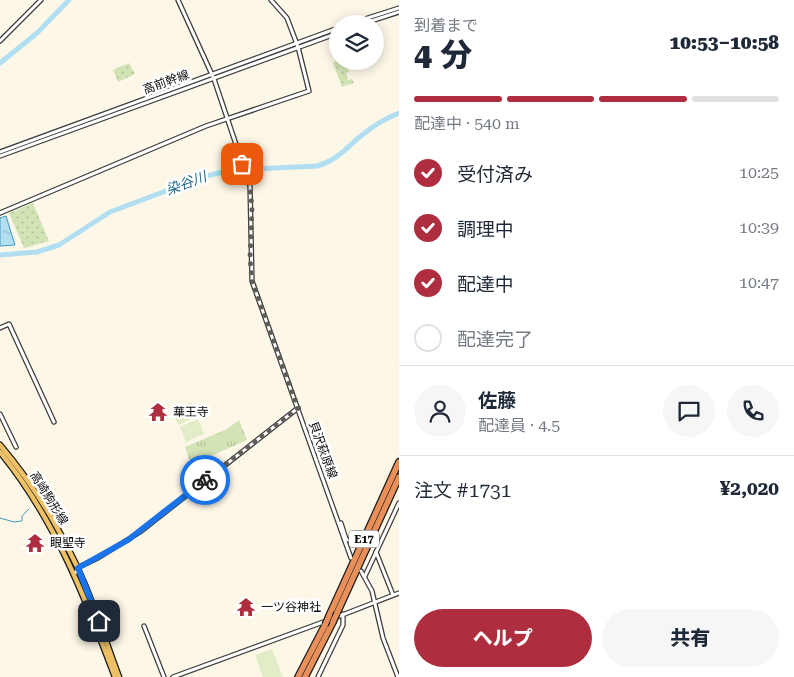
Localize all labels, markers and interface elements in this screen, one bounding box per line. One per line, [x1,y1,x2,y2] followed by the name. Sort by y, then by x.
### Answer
[329,15,384,70] map controls
[329,15,384,70] button: layers
[414,16,478,35] text: 到着まで
[670,31,779,54] text: 10:53–10:58
[414,36,472,74] text: 4 分
[141,67,191,97] street label: 高前幹線
[414,114,520,133] text: 配達中 · 540 m
[221,143,263,185] pin
[228,150,256,178] icon: bag
[414,159,442,187] icon: check
[457,163,533,186] text: 受付済み
[739,163,779,182] text: 10:25
[164,168,210,198] water label: 染谷川
[414,214,442,242] icon: check
[457,218,514,241] text: 調理中
[739,218,779,237] text: 10:39
[414,269,442,297] icon: check
[457,273,514,296] text: 配達中
[739,273,779,292] text: 10:47
[457,328,533,351] text: 配達完了
[414,385,466,437] button: person
[663,385,715,437] button: chat
[727,385,779,437] button: phone
[478,389,516,412] text: 佐藤
[147,401,169,423] temple icon: 華王寺
[173,405,209,419] place label: 華王寺
[478,416,560,435] text: 配達員 · 4.5
[306,419,340,481] street label: 貝沢萩原線
[180,455,230,505] courier
[191,466,219,494] icon: bike
[27,469,71,527] street label: 高崎駒形線
[720,477,779,500] text: ¥2,020
[414,479,511,502] text: 注文 #1731
[349,530,379,548] road number: E17
[24,532,46,554] temple icon: 眼聖寺
[50,536,86,550] place label: 眼聖寺
[235,596,257,618] temple icon: 一ツ谷神社
[78,600,120,642] pin
[261,600,321,614] place label: 一ツ谷神社
[85,607,113,635] icon: home
[414,609,592,667] button: ヘルプ
[602,609,779,667] button: 共有

